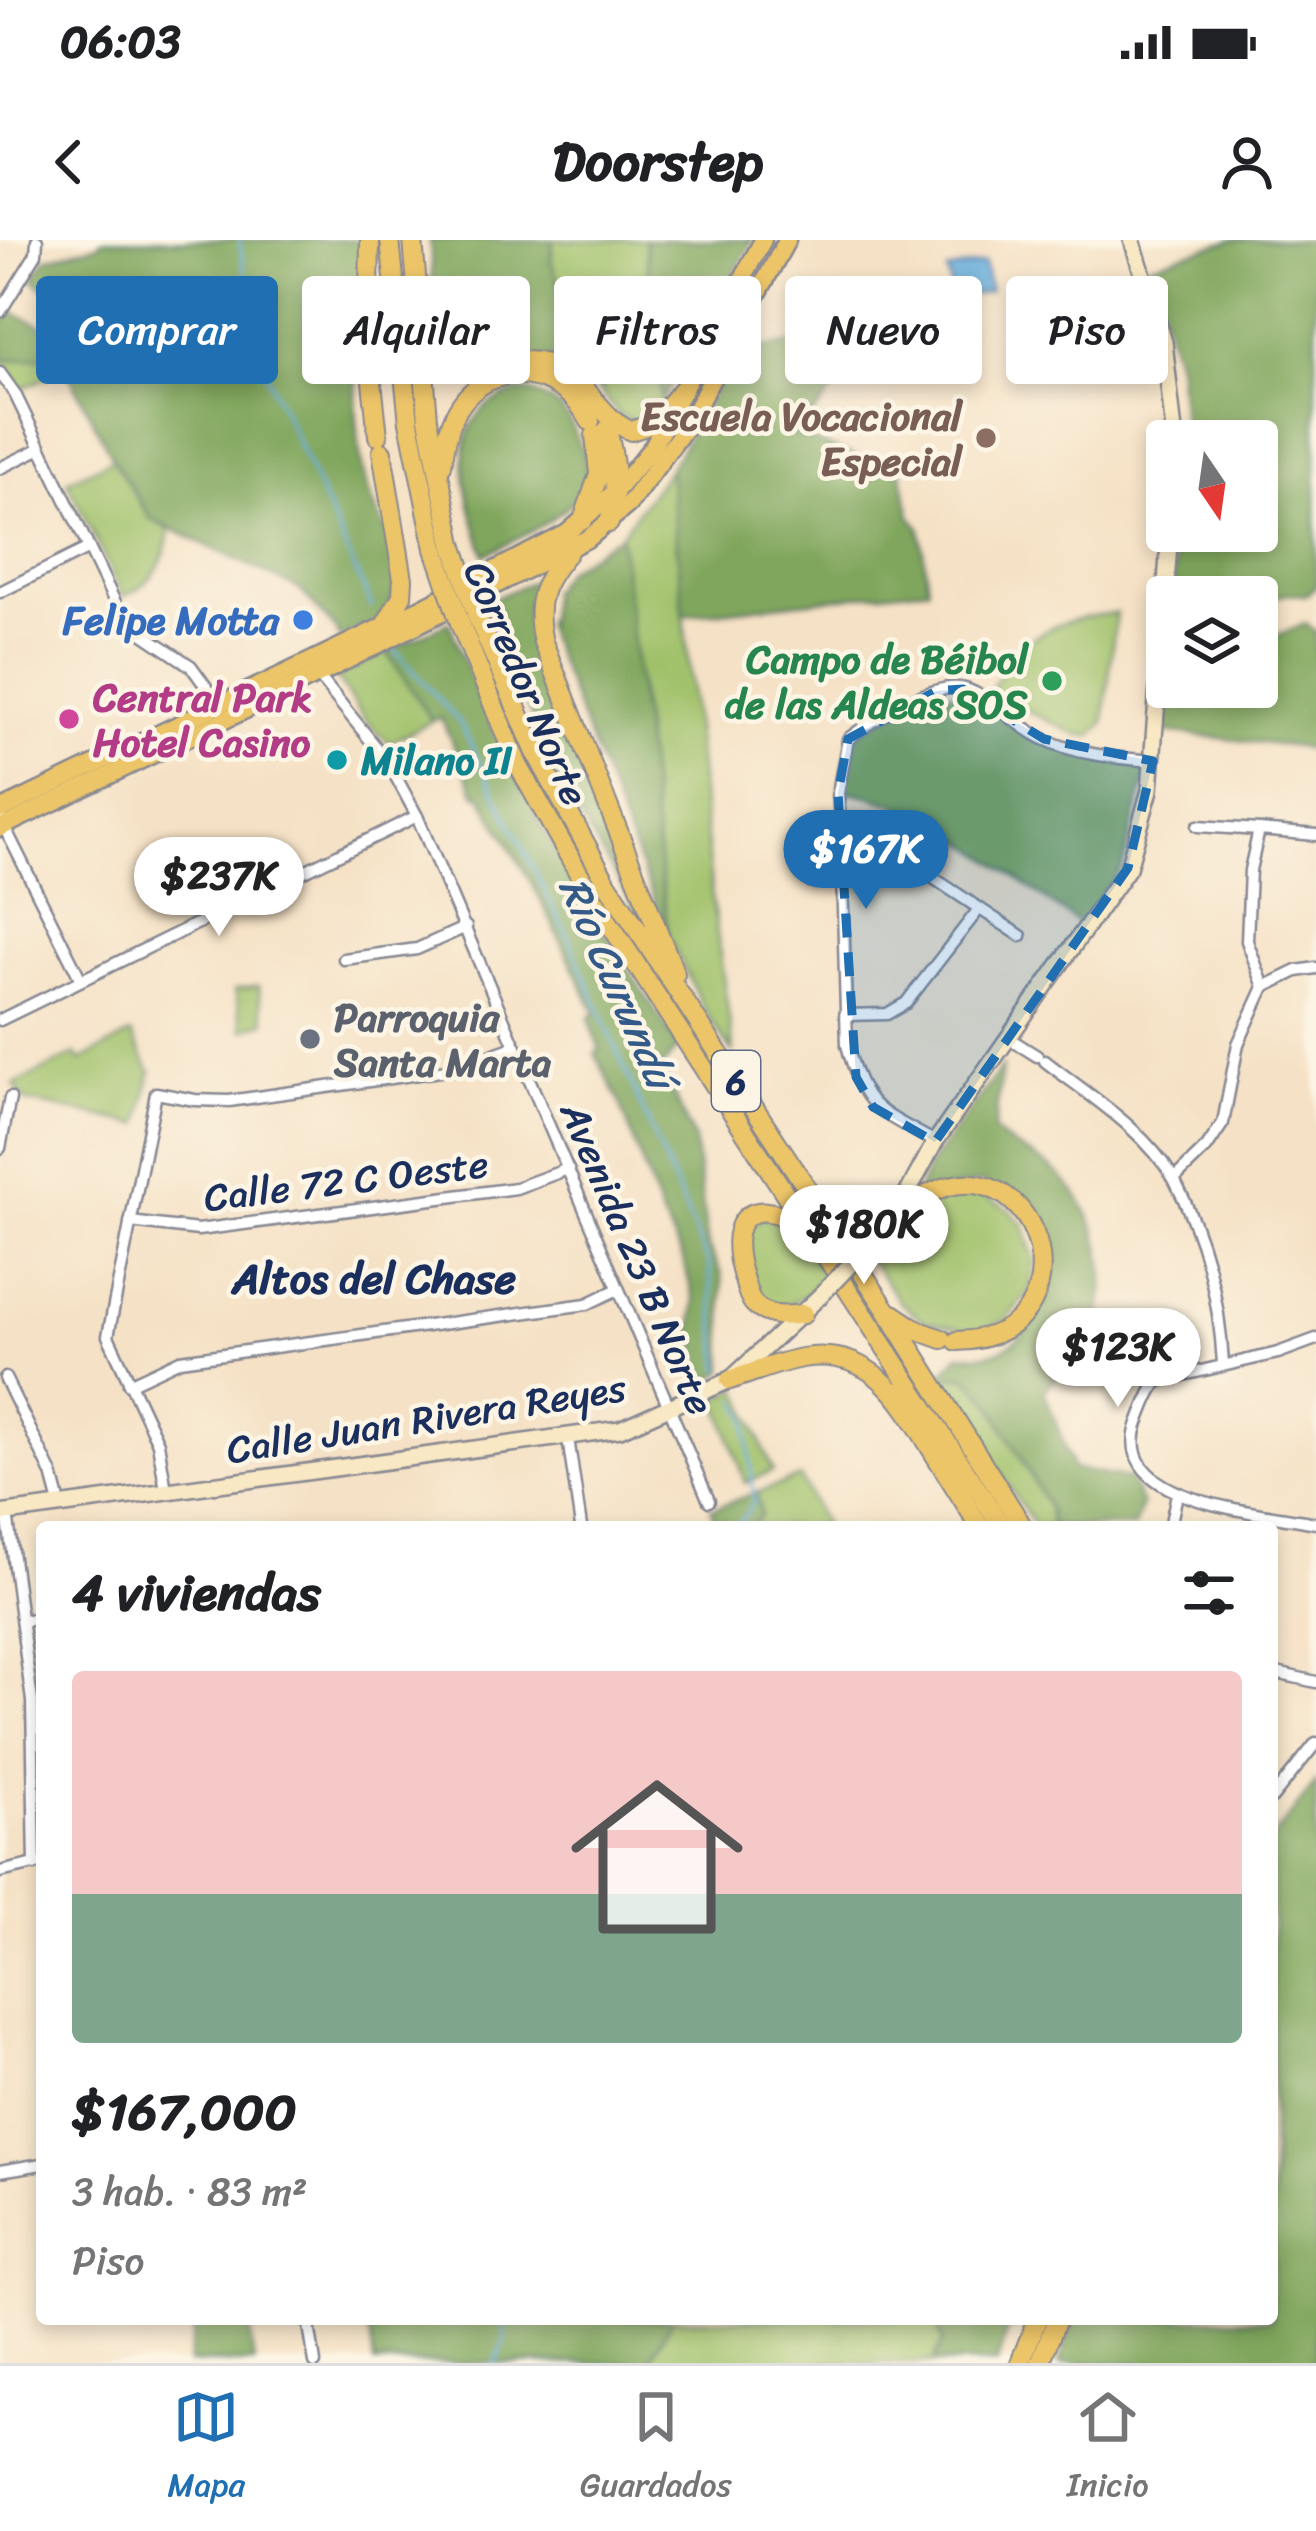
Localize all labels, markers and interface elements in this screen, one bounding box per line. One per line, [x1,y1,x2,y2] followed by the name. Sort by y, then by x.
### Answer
[60,2,181,82] text: 06:03
[553,114,763,210] text: Doorstep
[36,129,102,195] icon: back
[1214,129,1280,195] icon: person
[36,276,278,384] chip: Comprar
[302,276,530,384] chip: Alquilar
[554,276,761,384] chip: Filtros
[785,276,982,384] chip: Nuevo
[1006,276,1168,384] chip: Piso
[641,382,964,496] place label: Escuela Vocacional Especial
[1146,420,1278,552] north arrow
[1146,420,1278,708] map controls
[973,425,999,451] marker: Escuela Vocacional Especial
[444,550,609,817] street label: Corredor Norte
[1146,576,1278,708] button: layers
[62,586,280,655] place label: Felipe Motta
[290,607,316,633] marker: Felipe Motta
[724,625,1030,739] place label: Campo de Béibol de las Aldeas SOS
[92,663,312,777] place label: Central Park Hotel Casino
[1039,668,1065,694] marker: Campo de Béibol de las Aldeas SOS
[56,706,82,732] marker: Central Park Hotel Casino
[360,726,513,795] place label: Milano II
[324,747,350,773] marker: Milano II
[782,810,950,912] pin: $167K
[810,814,922,883] text: $167K
[135,837,303,939] pin: $237K
[161,841,277,910] text: $237K
[538,865,700,1107] water label: Río Curundú
[333,983,552,1097] place label: Parroquia Santa Marta
[297,1026,323,1052] marker: Parroquia Santa Marta
[712,1051,760,1111] road number: 6
[540,1090,735,1426] street label: Avenida 23 B Norte
[200,1129,492,1232] street label: Calle 72 C Oeste
[780,1185,948,1287] pin: $180K
[807,1189,921,1258] text: $180K
[230,1242,516,1316] district label: Altos del Chase
[1034,1308,1202,1410] pin: $123K
[1063,1312,1173,1381] text: $123K
[221,1353,632,1484] street label: Calle Juan Rivera Reyes
[72,1548,321,1638] text: 4 viviendas
[1176,1560,1242,1626] icon: filters
[549,1749,765,1965] icon: home
[72,2067,297,2157] text: $167,000
[72,2157,307,2226] text: 3 hab. · 83 m²
[72,2226,144,2295] text: Piso
[168,2384,245,2514] tab: Mapa
[580,2384,732,2514] tab: Guardados
[1067,2384,1149,2514] tab: Inicio

